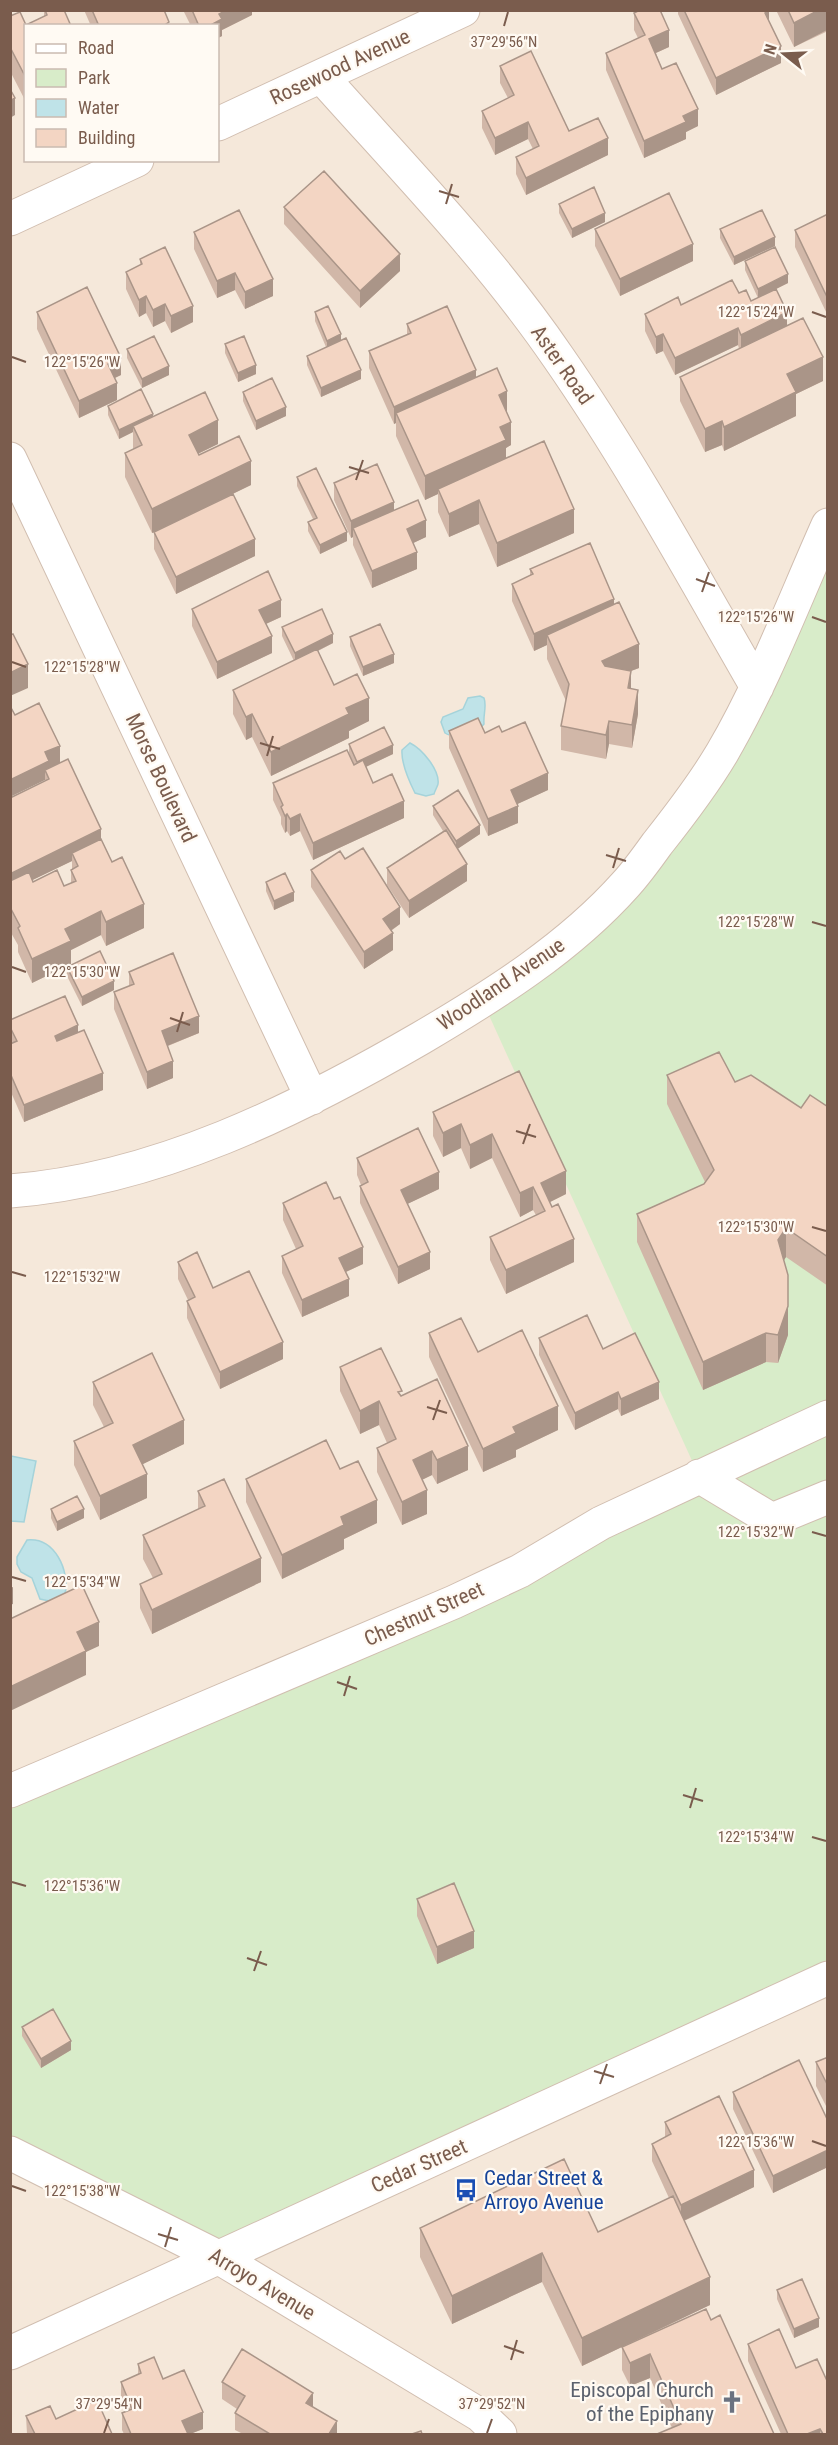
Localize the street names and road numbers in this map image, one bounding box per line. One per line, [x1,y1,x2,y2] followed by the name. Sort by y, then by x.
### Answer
[266,24,414,110] street label: Rosewood Avenue
[526,321,598,409] street label: Aster Road
[121,710,201,846] street label: Morse Boulevard
[433,933,569,1035] street label: Woodland Avenue
[361,1577,487,1651] street label: Chestnut Street
[367,2134,471,2198] street label: Cedar Street
[205,2243,320,2325] street label: Arroyo Avenue

